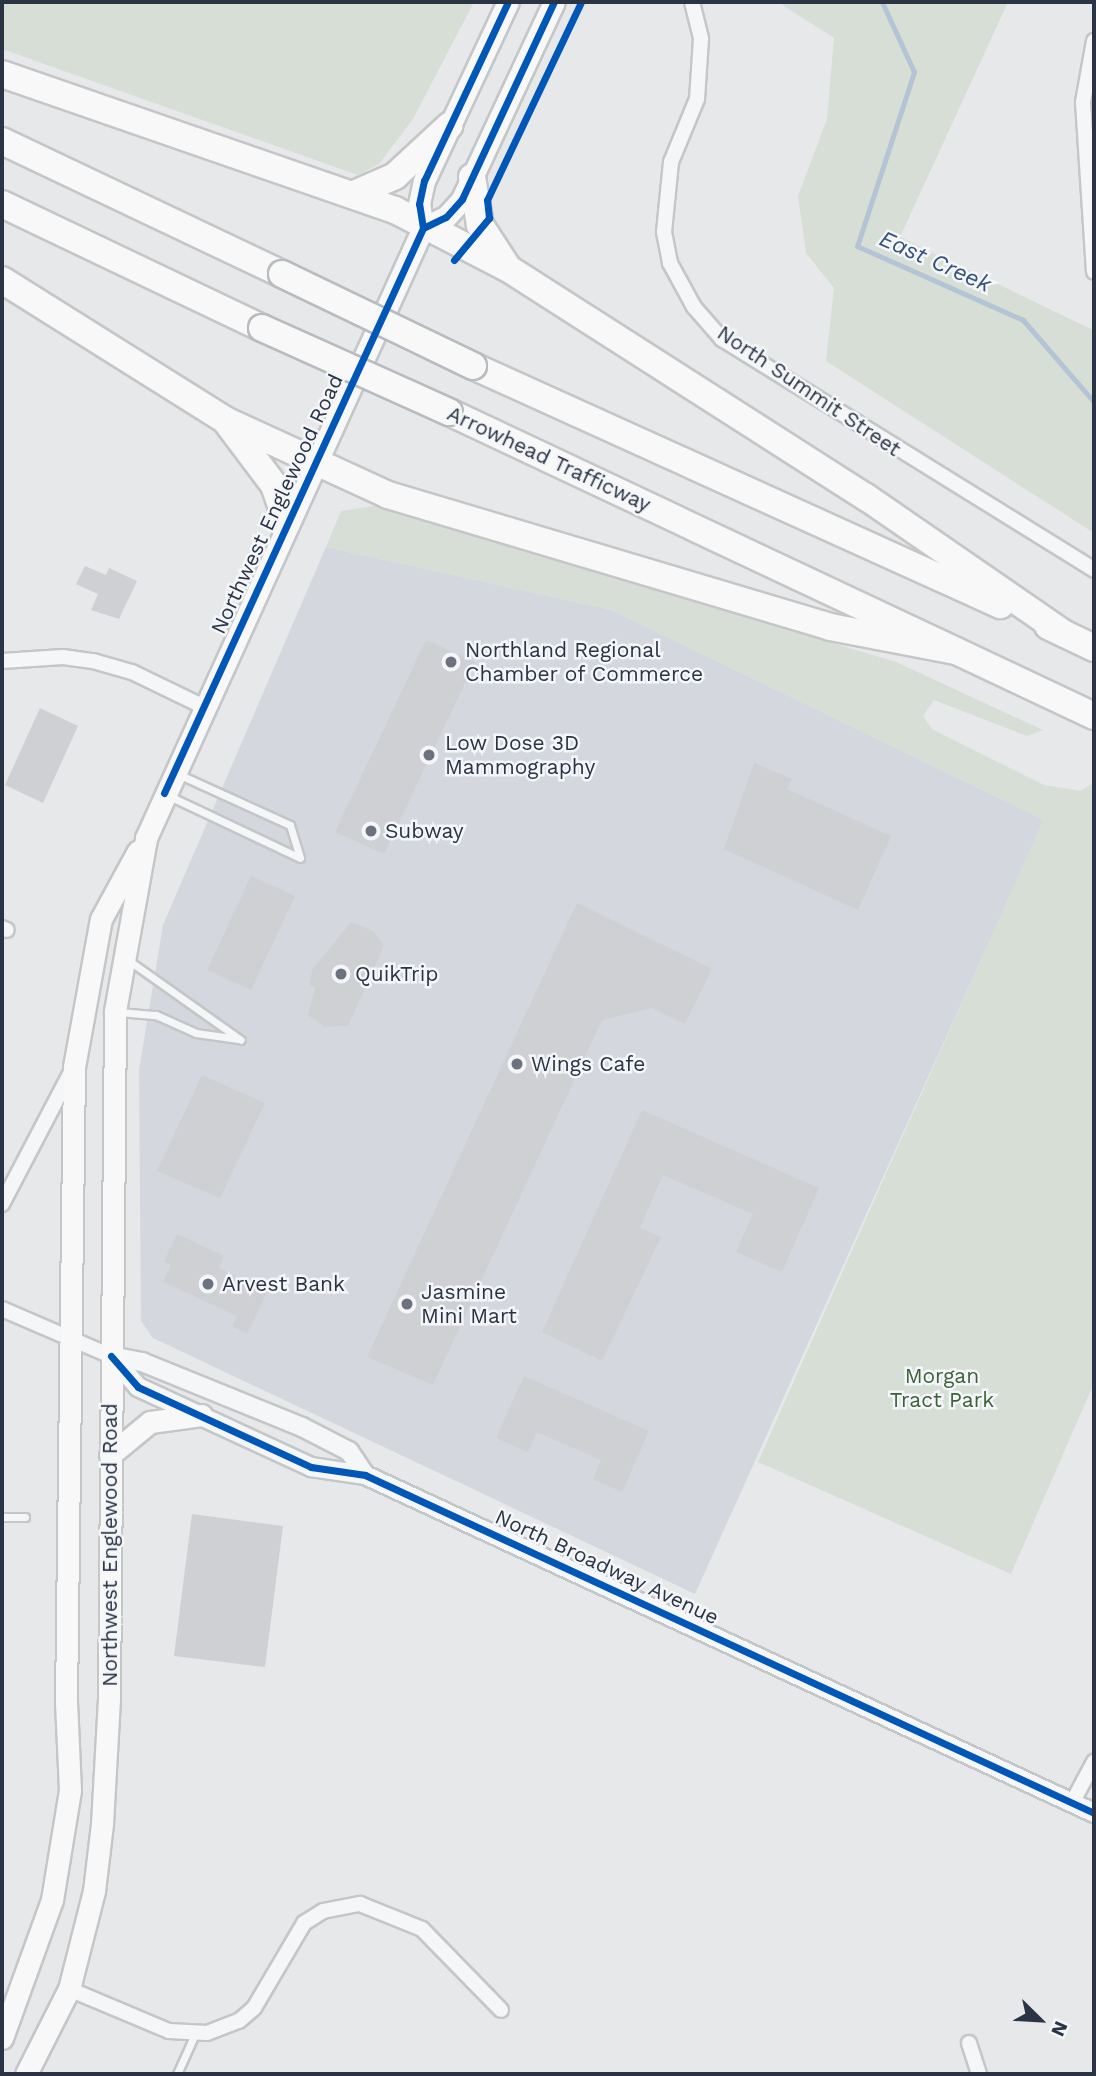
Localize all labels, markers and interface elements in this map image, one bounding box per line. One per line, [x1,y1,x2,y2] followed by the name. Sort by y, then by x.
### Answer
[875,225,995,299] water label: East Creek
[712,320,906,462] street label: North Summit Street
[206,370,348,638] street label: Northwest Englewood Road
[443,401,655,517] street label: Arrowhead Trafficway
[465,637,704,687] place label: Northland Regional Chamber of Commerce
[443,654,459,670] marker: Northland Regional Chamber of Commerce
[445,730,595,780] place label: Low Dose 3D Mammography
[419,745,439,765] marker: Low Dose 3D Mammography
[385,818,464,844] place label: Subway
[363,823,379,839] marker: Subway
[355,961,438,987] place label: QuikTrip
[333,966,349,982] marker: QuikTrip
[531,1051,645,1077] place label: Wings Cafe
[509,1056,525,1072] marker: Wings Cafe
[222,1271,345,1297] place label: Arvest Bank
[200,1276,216,1292] marker: Arvest Bank
[421,1279,517,1329] place label: Jasmine Mini Mart
[399,1296,415,1312] marker: Jasmine Mini Mart
[890,1363,994,1413] park label: Morgan Tract Park
[97,1403,123,1687] street label: Northwest Englewood Road
[491,1504,723,1630] street label: North Broadway Avenue
[1005,1985,1075,2055] north arrow
[1046,2018,1073,2040] text: N

